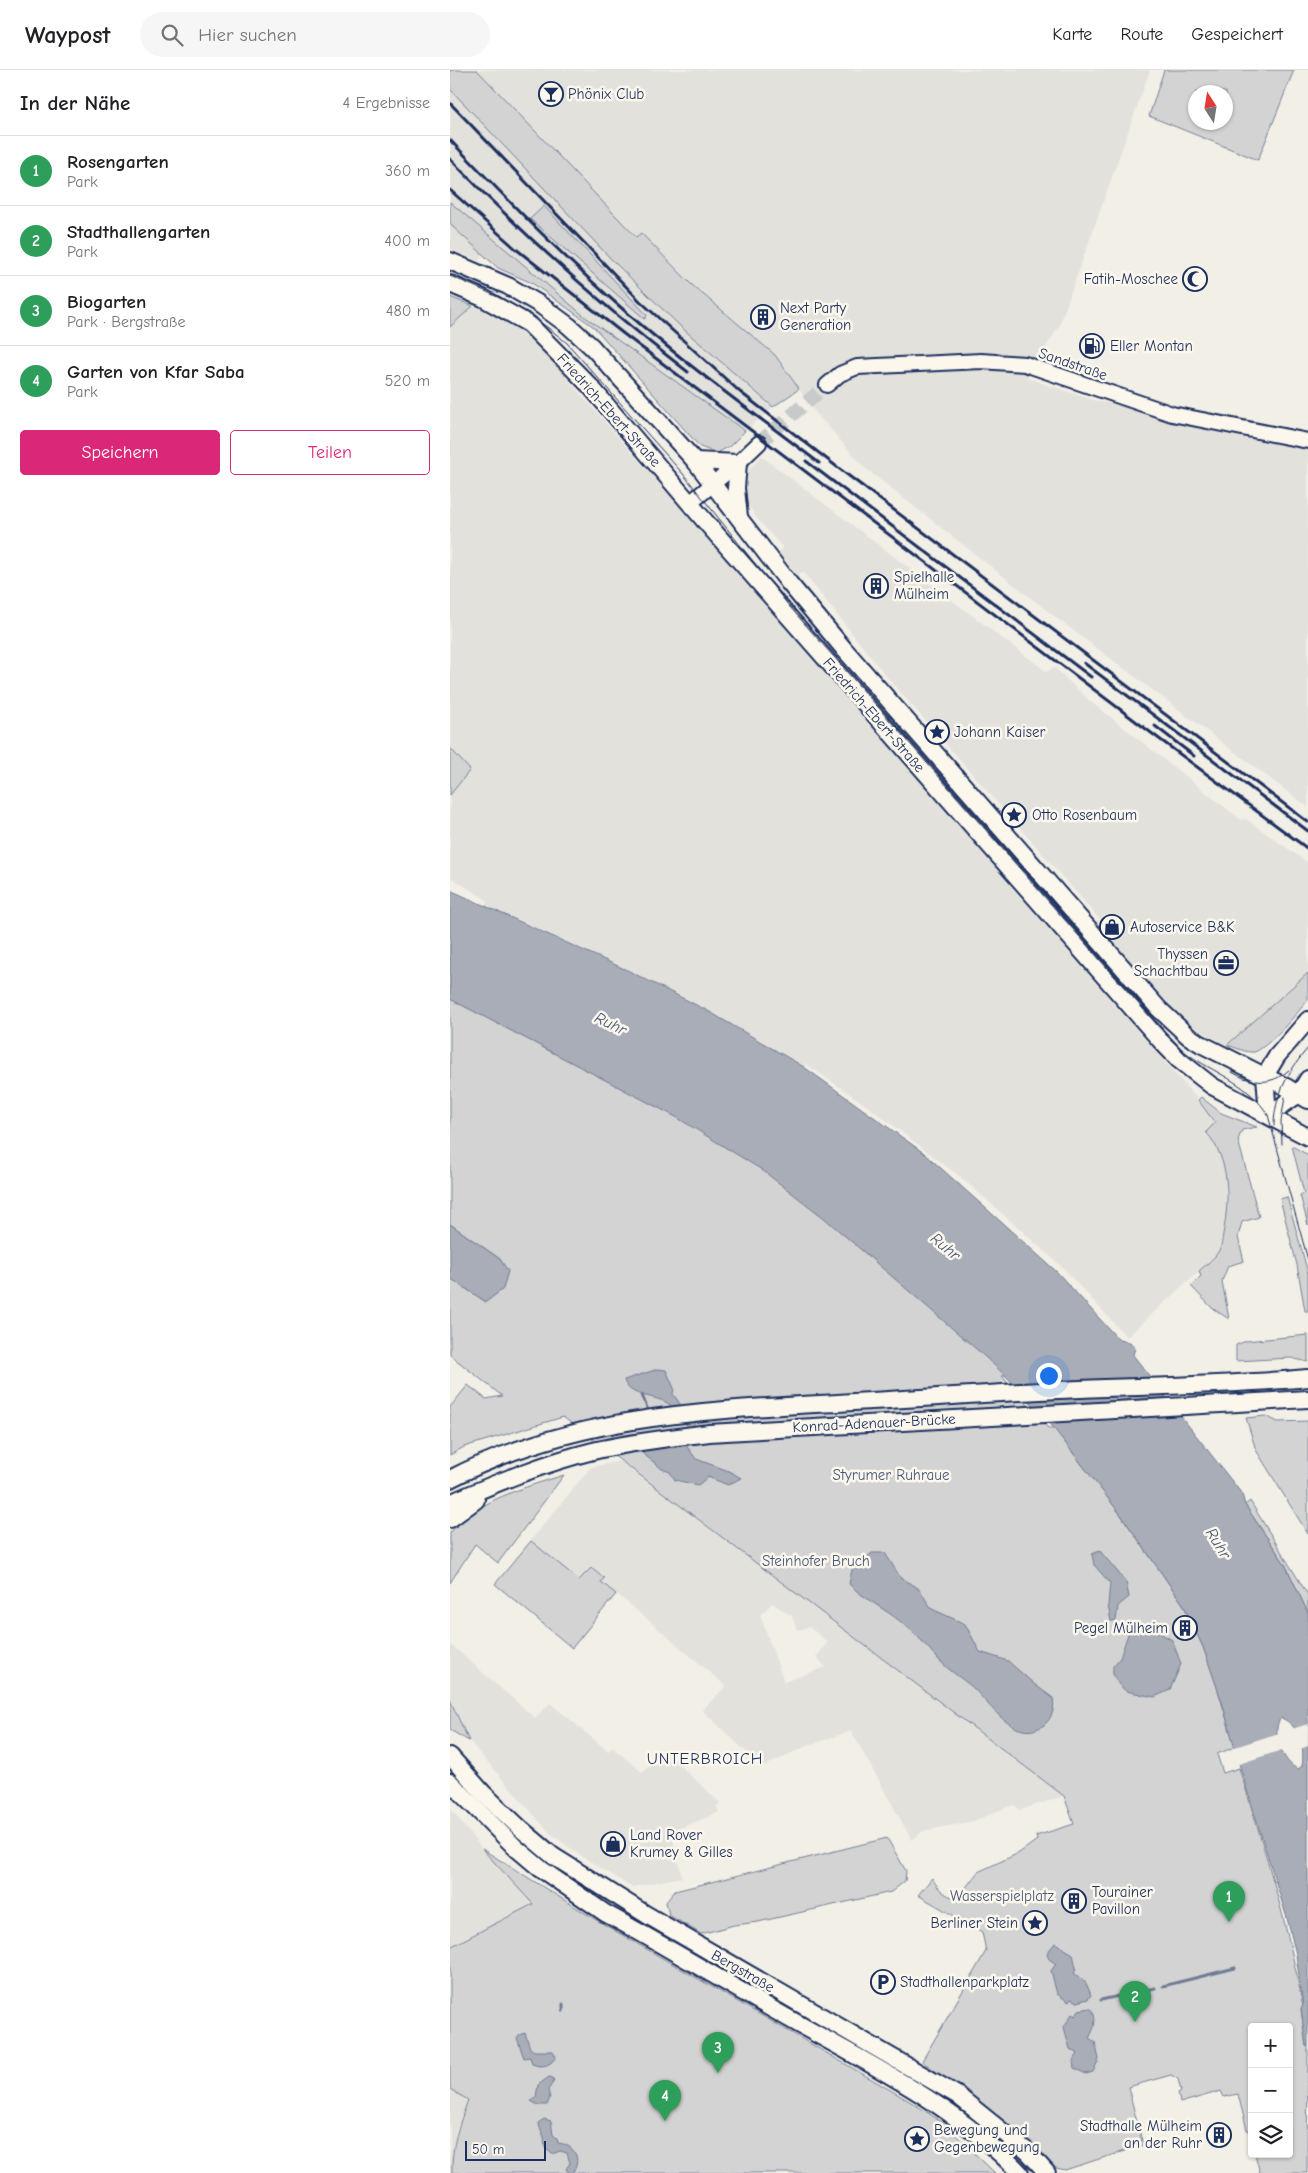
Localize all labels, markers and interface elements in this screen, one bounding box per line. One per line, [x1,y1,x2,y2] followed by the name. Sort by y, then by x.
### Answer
[140,12,490,57] search box
[25,21,110,49] text: Waypost
[158,21,186,49] icon: search
[198,24,297,46] text: Hier suchen
[1052,24,1092,45] text: Karte
[1120,24,1163,45] text: Route
[1191,24,1283,45] text: Gespeichert
[538,81,564,107] bar icon: Phönix Club
[568,85,644,103] place label: Phönix Club
[1188,85,1233,130] north arrow
[20,91,130,115] text: In der Nähe
[343,94,430,112] text: 4 Ergebnisse
[67,151,169,173] text: Rosengarten
[33,162,39,180] text: 1
[385,162,430,180] text: 360 m
[67,173,98,191] text: Park
[67,221,210,243] text: Stadthallengarten
[32,232,40,250] text: 2
[384,232,430,250] text: 400 m
[67,243,98,261] text: Park
[1182,266,1208,292] mosque icon: Fatih-Moschee
[1084,270,1178,288] place label: Fatih-Moschee
[67,291,146,313] text: Biogarten
[780,299,851,334] place label: Next Party Generation
[32,302,40,320] text: 3
[386,302,430,320] text: 480 m
[750,304,776,330] building icon: Next Party Generation
[67,313,185,331] text: Park · Bergstraße
[1079,333,1105,359] fuel station icon: Eller Montan
[1110,337,1193,355] place label: Eller Montan
[1036,344,1110,384] street label: Sandstraße
[553,350,665,471] street label: Friedrich-Ebert-Straße
[67,361,245,383] text: Garten von Kfar Saba
[32,372,40,390] text: 4
[385,372,430,390] text: 520 m
[67,383,98,401] text: Park
[20,430,220,475] button: Speichern
[230,430,430,475] button: Teilen
[894,568,955,603] place label: Spielhalle Mülheim
[863,573,889,599] building icon: Spielhalle Mülheim
[819,654,929,777] street label: Friedrich-Ebert-Straße
[924,719,950,745] place icon: Johann Kaiser
[954,723,1045,741] place label: Johann Kaiser
[1001,802,1027,828] place icon: Otto Rosenbaum
[1032,806,1137,824] place label: Otto Rosenbaum
[1099,914,1125,940] shop icon: Autoservice B&K
[1130,918,1235,936] place label: Autoservice B&K
[1134,945,1208,980] place label: Thyssen Schachtbau
[1213,950,1239,976] office icon: Thyssen Schachtbau
[592,1009,630,1039] water label: Ruhr
[927,1229,964,1265] water label: Ruhr
[1036,1363,1062,1389] your location
[792,1410,957,1436] street label: Konrad-Adenauer-Brücke
[832,1466,950,1484] park label: Styrumer Ruhraue
[1202,1525,1235,1563] water label: Ruhr
[762,1552,870,1570] park label: Steinhofer Bruch
[1172,1615,1198,1641] building icon: Pegel Mülheim
[1074,1619,1168,1637] place label: Pegel Mülheim
[647,1750,763,1768] district label: UNTERBROICH
[630,1826,733,1861] place label: Land Rover Krumey & Gilles
[600,1831,626,1857] shop icon: Land Rover Krumey & Gilles
[1213,1881,1245,1922] pin: 1
[1092,1883,1153,1918] place label: Tourainer Pavillon
[950,1887,1054,1905] park label: Wasserspielplatz
[1061,1888,1087,1914] building icon: Tourainer Pavillon
[1022,1910,1048,1936] place icon: Berliner Stein
[930,1914,1018,1932] place label: Berliner Stein
[708,1946,778,1996] street label: Bergstraße
[870,1969,896,1995] parking icon: Stadthallenparkplatz
[900,1973,1029,1991] place label: Stadthallenparkplatz
[1119,1981,1151,2022] pin: 2
[1248,2023,1293,2158] map controls
[1248,2023,1293,2068] button: +
[702,2032,734,2073] pin: 3
[1248,2068,1293,2113] button: −
[649,2080,681,2121] pin: 4
[1248,2113,1293,2158] button: layers
[1080,2117,1202,2152] place label: Stadthalle Mülheim an der Ruhr
[934,2121,1040,2156] place label: Bewegung und Gegenbewegung
[1206,2122,1232,2148] building icon: Stadthalle Mülheim an der Ruhr
[904,2126,930,2152] place icon: Bewegung und Gegenbewegung
[465,2138,546,2161] scale bar
[472,2141,504,2158] text: 50 m

